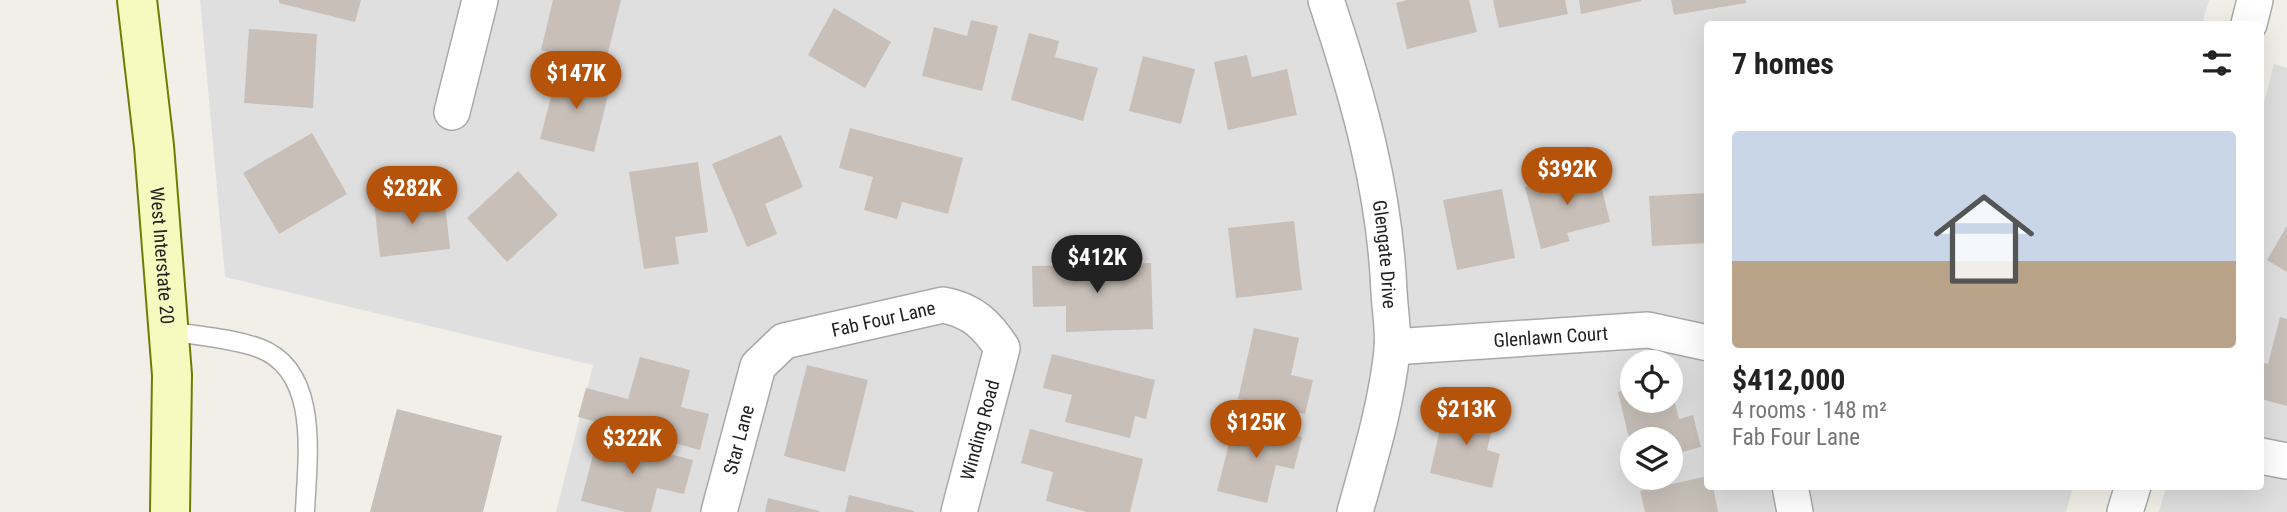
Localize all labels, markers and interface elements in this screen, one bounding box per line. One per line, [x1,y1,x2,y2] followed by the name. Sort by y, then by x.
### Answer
[2198,44,2236,82] icon: filters
[1732,46,1834,81] text: 7 homes
[527,52,625,111] pin: $147K
[546,60,606,87] text: $147K
[1518,148,1616,207] pin: $392K
[1537,156,1597,183] text: $392K
[363,166,461,226] pin: $282K
[382,175,442,202] text: $282K
[1921,176,2047,302] icon: home
[146,186,179,325] street label: West Interstate 20
[1368,198,1402,310] street label: Glengate Drive
[1048,236,1146,295] pin: $412K
[1067,244,1127,271] text: $412K
[829,296,938,341] street label: Fab Four Lane
[1493,321,1609,352] street label: Glenlawn Court
[1620,350,1683,490] map controls
[1620,350,1683,413] button: locate
[1732,362,1845,397] text: $412,000
[956,377,1004,483] street label: Winding Road
[1417,388,1515,447] pin: $213K
[1436,396,1496,423] text: $213K
[1732,397,1887,424] text: 4 rooms · 148 m²
[1207,400,1305,460] pin: $125K
[718,402,759,477] street label: Star Lane
[1226,409,1286,436] text: $125K
[583,416,681,476] pin: $322K
[1732,424,1860,451] text: Fab Four Lane
[602,425,662,452] text: $322K
[1620,427,1683,490] button: layers

